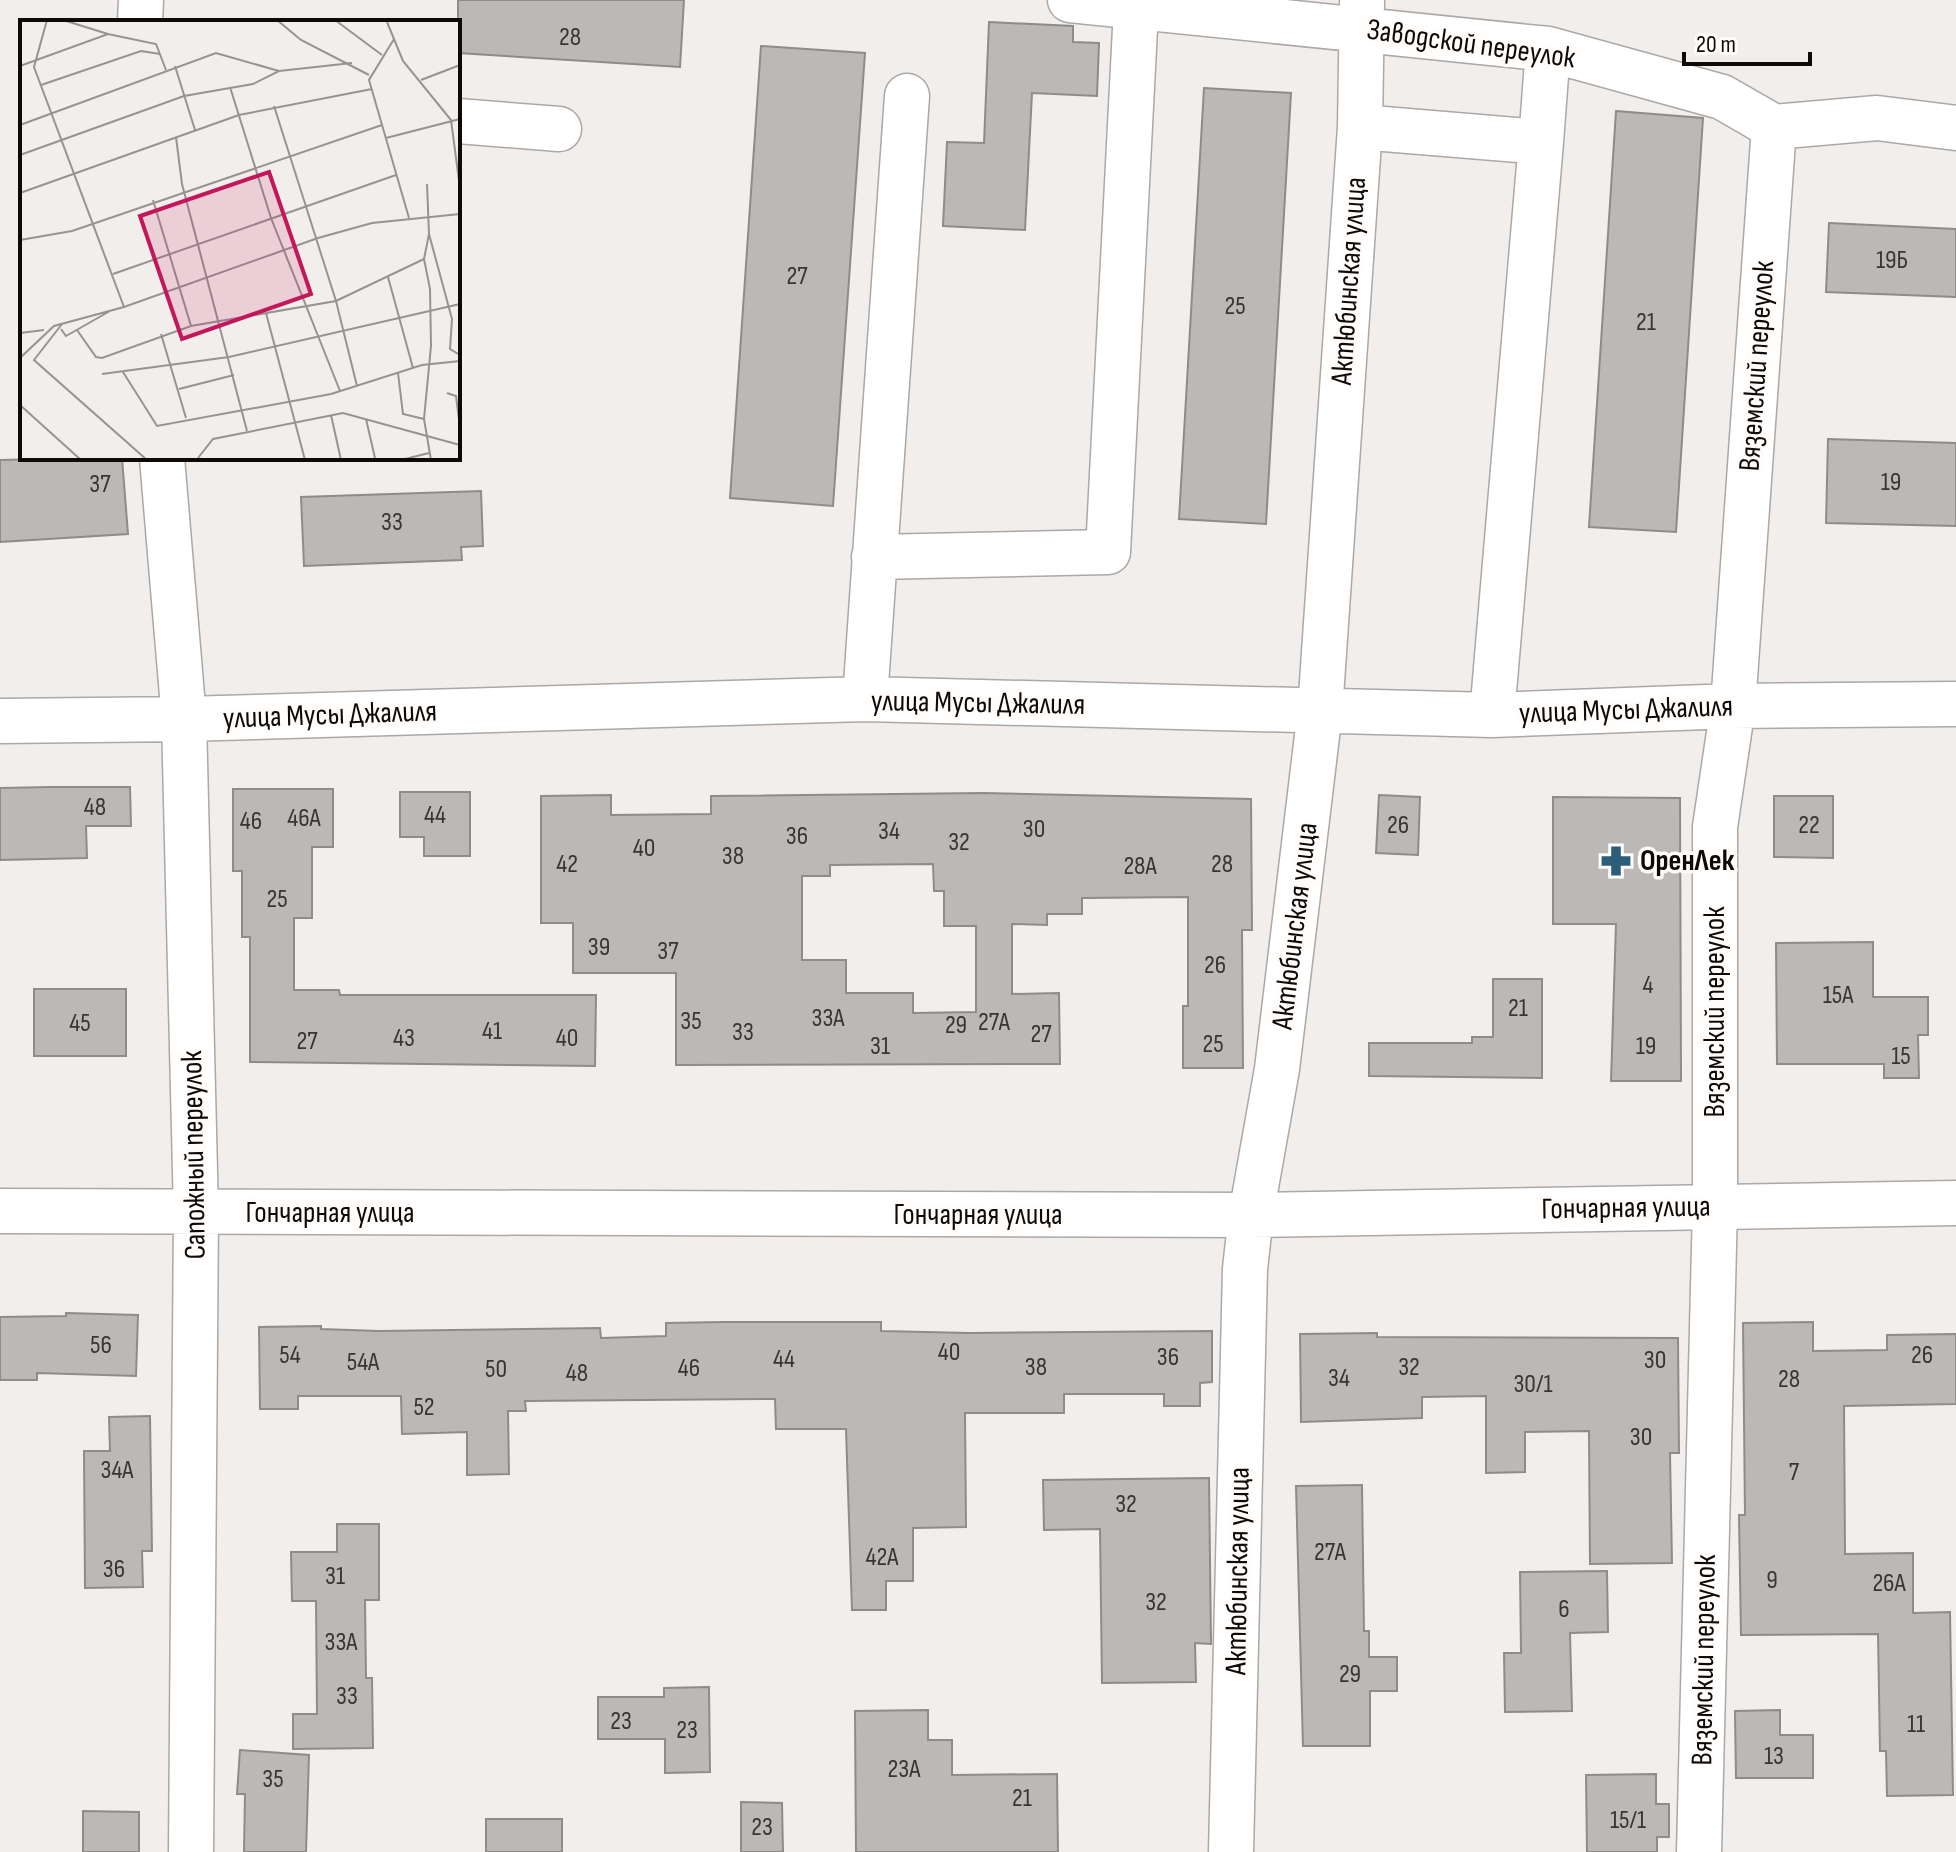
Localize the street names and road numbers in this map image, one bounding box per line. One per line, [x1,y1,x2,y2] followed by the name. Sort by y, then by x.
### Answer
[1365,12,1578,77] street label: Заводской переулок
[1324,176,1374,387] street label: Актюбинская улица
[1732,259,1782,472] street label: Вяземский переулок
[871,683,1085,723] street label: улица Мусы Джалиля
[1518,688,1734,732] street label: улица Мусы Джалиля
[222,693,438,737] street label: улица Мусы Джалиля
[1264,821,1326,1032] street label: Актюбинская улица
[1697,906,1733,1117] street label: Вяземский переулок
[174,1050,214,1260] street label: Сапожный переулок
[1541,1189,1711,1227] street label: Гончарная улица
[245,1195,415,1231] street label: Гончарная улица
[893,1197,1063,1233] street label: Гончарная улица
[1218,1467,1258,1676] street label: Актюбинская улица
[1684,1554,1724,1766] street label: Вяземский переулок

